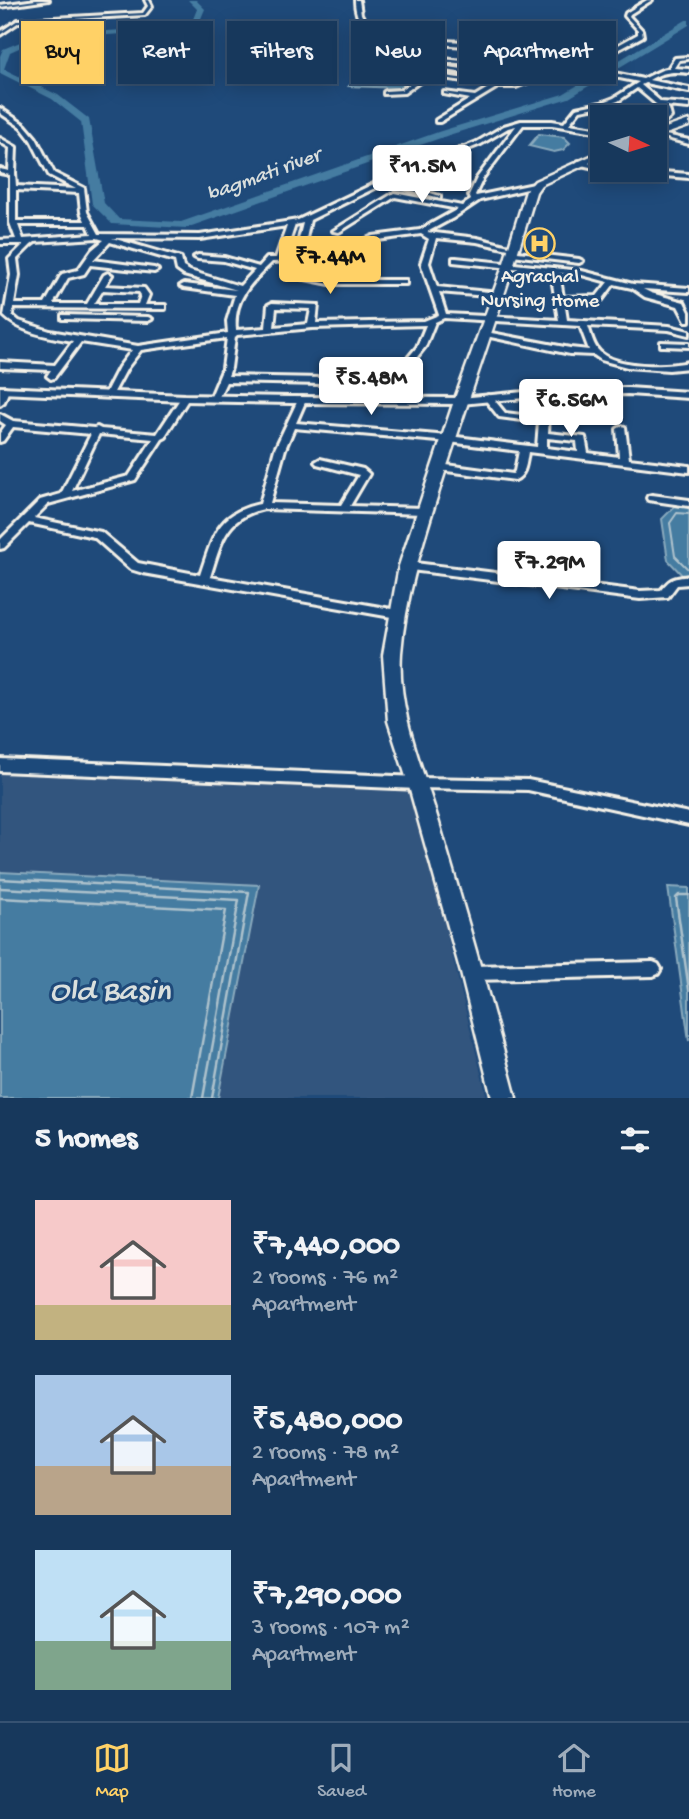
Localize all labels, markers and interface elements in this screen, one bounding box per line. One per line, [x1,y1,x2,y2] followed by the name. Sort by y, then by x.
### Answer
[21,21,104,84] chip: Buy
[118,21,213,84] chip: Rent
[227,21,337,84] chip: Filters
[351,21,445,84] chip: New
[459,21,616,84] chip: Apartment
[590,105,667,182] north arrow
[590,105,667,182] map controls
[204,143,329,208] water label: bagmati river
[365,146,479,205] pin: ₹11.5M
[388,154,456,181] text: ₹11.5M
[523,226,557,260] hospital icon: Agrachal Nursing Home
[273,236,387,296] pin: ₹7.44M
[295,245,365,272] text: ₹7.44M
[481,266,601,315] place label: Agrachal Nursing Home
[314,358,428,417] pin: ₹5.48M
[335,366,407,393] text: ₹5.48M
[514,380,628,439] pin: ₹6.56M
[535,388,607,415] text: ₹6.56M
[492,542,606,601] pin: ₹7.29M
[513,550,585,577] text: ₹7.29M
[50,974,171,1012] water label: Old Basin
[616,1121,654,1159] icon: filters
[35,1123,137,1158] text: 5 homes
[91,1228,175,1312] icon: home
[252,1230,400,1265] text: ₹7,440,000
[252,1265,398,1292] text: 2 rooms · 76 m²
[252,1292,356,1319] text: Apartment
[91,1403,175,1487] icon: home
[252,1405,403,1440] text: ₹5,480,000
[252,1440,399,1467] text: 2 rooms · 78 m²
[252,1467,356,1494] text: Apartment
[91,1578,175,1662] icon: home
[252,1580,401,1615] text: ₹7,290,000
[252,1615,410,1642] text: 3 rooms · 107 m²
[252,1642,356,1669] text: Apartment
[93,1739,131,1804] tab: Map
[317,1739,366,1804] tab: Saved
[552,1739,596,1804] tab: Home

